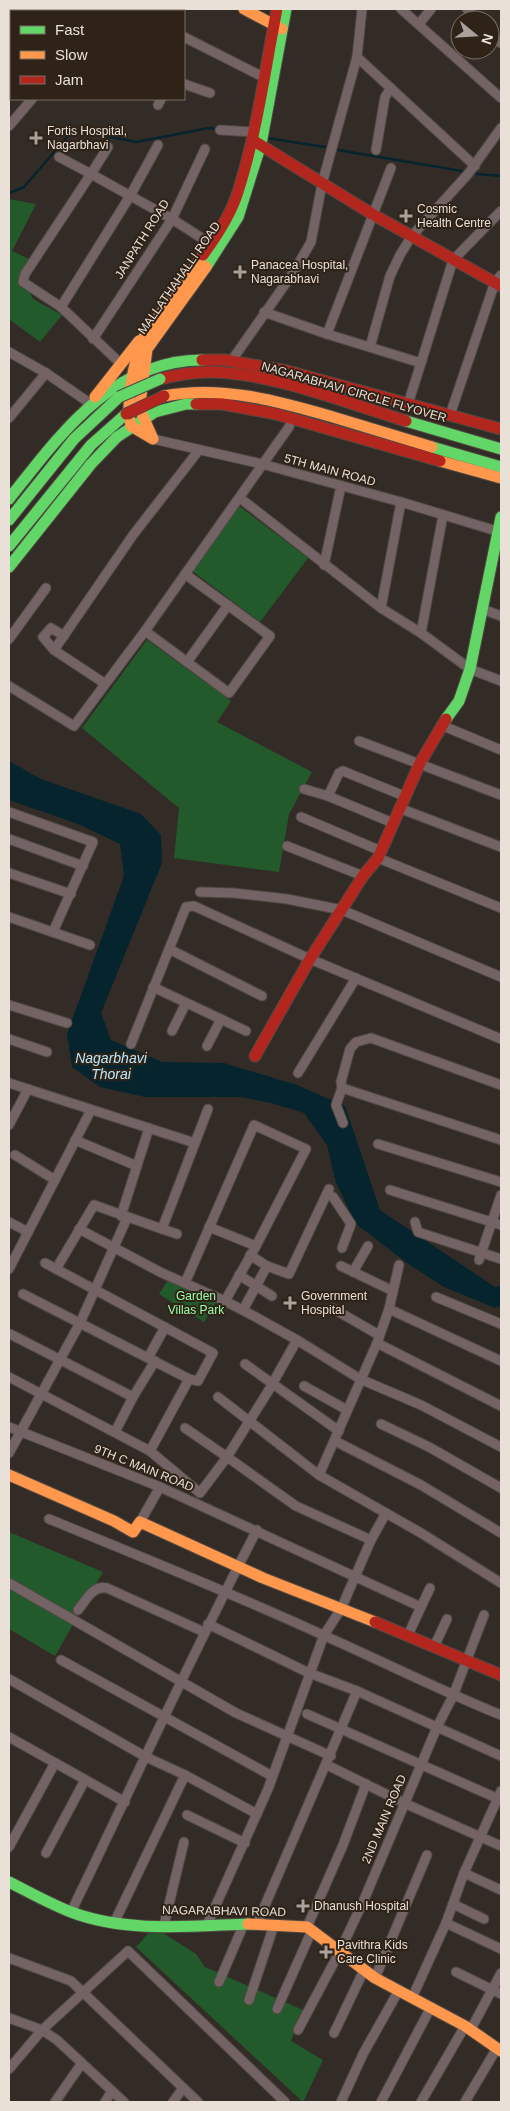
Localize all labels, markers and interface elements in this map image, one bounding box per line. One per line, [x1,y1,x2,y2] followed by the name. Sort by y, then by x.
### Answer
[10,10,185,100] legend
[450,10,500,60] north arrow
[55,21,85,38] text: Fast
[478,32,497,46] text: N
[55,46,88,63] text: Slow
[55,71,83,88] text: Jam
[47,124,127,152] place label: Fortis Hospital, Nagarbhavi
[29,131,43,145] marker: Fortis Hospital, Nagarbhavi
[112,196,172,281] street label: JANPATH ROAD
[417,202,491,230] place label: Cosmic Health Centre
[399,209,413,223] marker: Cosmic Health Centre
[135,219,223,337] street label: MALLATHAHALLI ROAD
[251,258,348,286] place label: Panacea Hospital, Nagarabhavi
[233,265,247,279] marker: Panacea Hospital, Nagarabhavi
[260,359,448,425] street label: NAGARABHAVI CIRCLE FLYOVER
[283,451,378,489] street label: 5TH MAIN ROAD
[75,1050,148,1082] water label: Nagarbhavi Thorai
[168,1289,225,1317] park label: Garden Villas Park
[301,1289,368,1317] place label: Government Hospital
[283,1296,297,1310] marker: Government Hospital
[92,1442,196,1494] street label: 9TH C MAIN ROAD
[359,1772,409,1866] street label: 2ND MAIN ROAD
[296,1899,310,1913] marker: Dhanush Hospital
[314,1899,409,1913] place label: Dhanush Hospital
[162,1903,286,1919] street label: NAGARABHAVI ROAD
[337,1938,408,1966] place label: Pavithra Kids Care Clinic
[319,1945,333,1959] marker: Pavithra Kids Care Clinic

